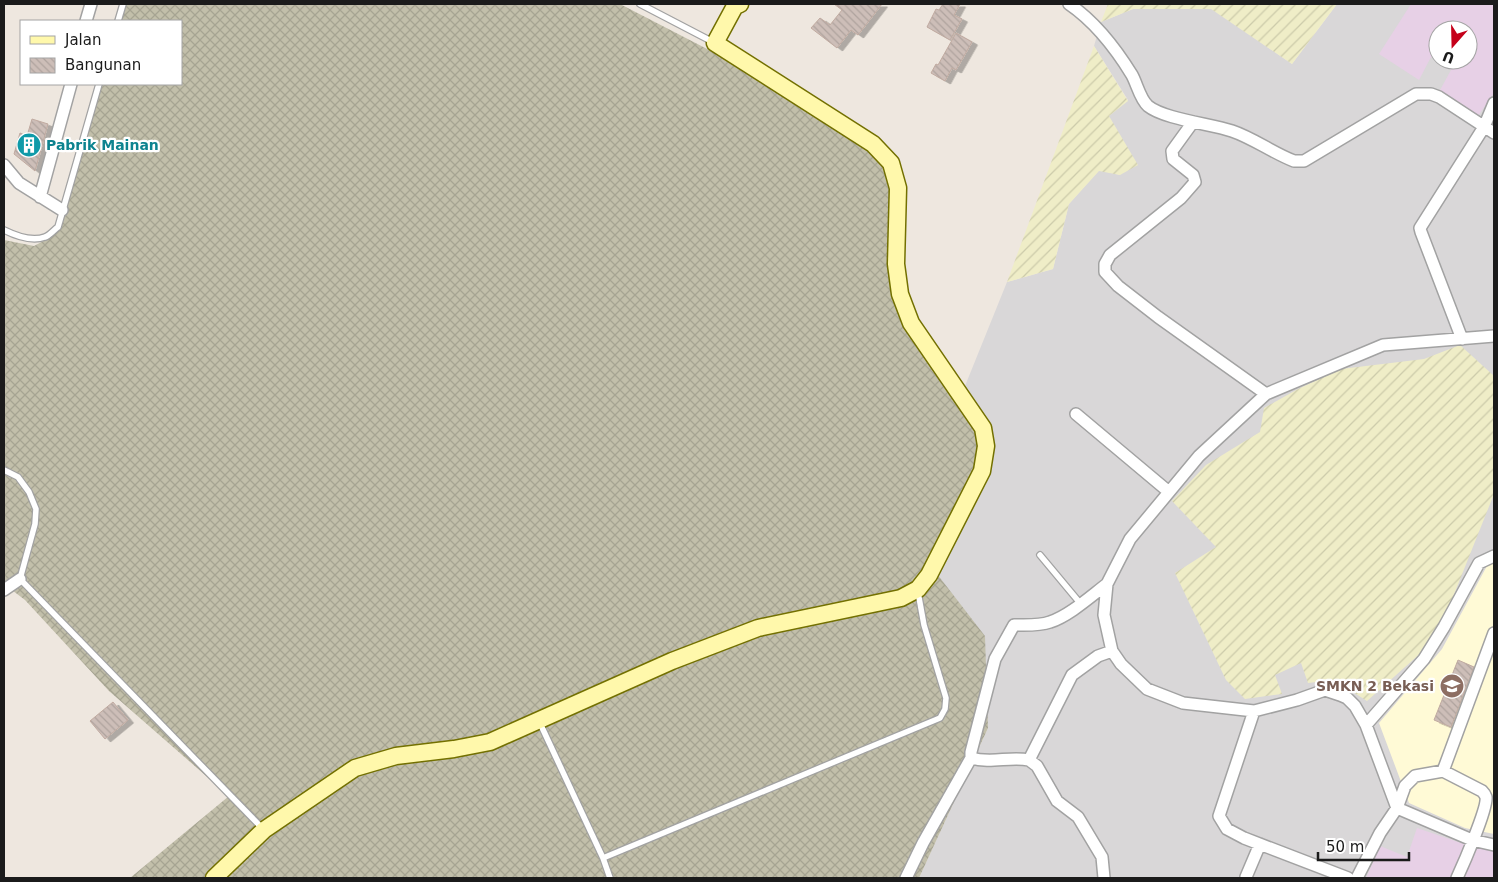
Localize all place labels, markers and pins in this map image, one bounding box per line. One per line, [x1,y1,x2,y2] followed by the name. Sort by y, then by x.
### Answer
[16,132,42,158] building icon: Pabrik Mainan
[46,137,159,153] place label: Pabrik Mainan
[1439,673,1465,699] school or university icon: SMKN 2 Bekasi
[1316,678,1434,694] place label: SMKN 2 Bekasi

